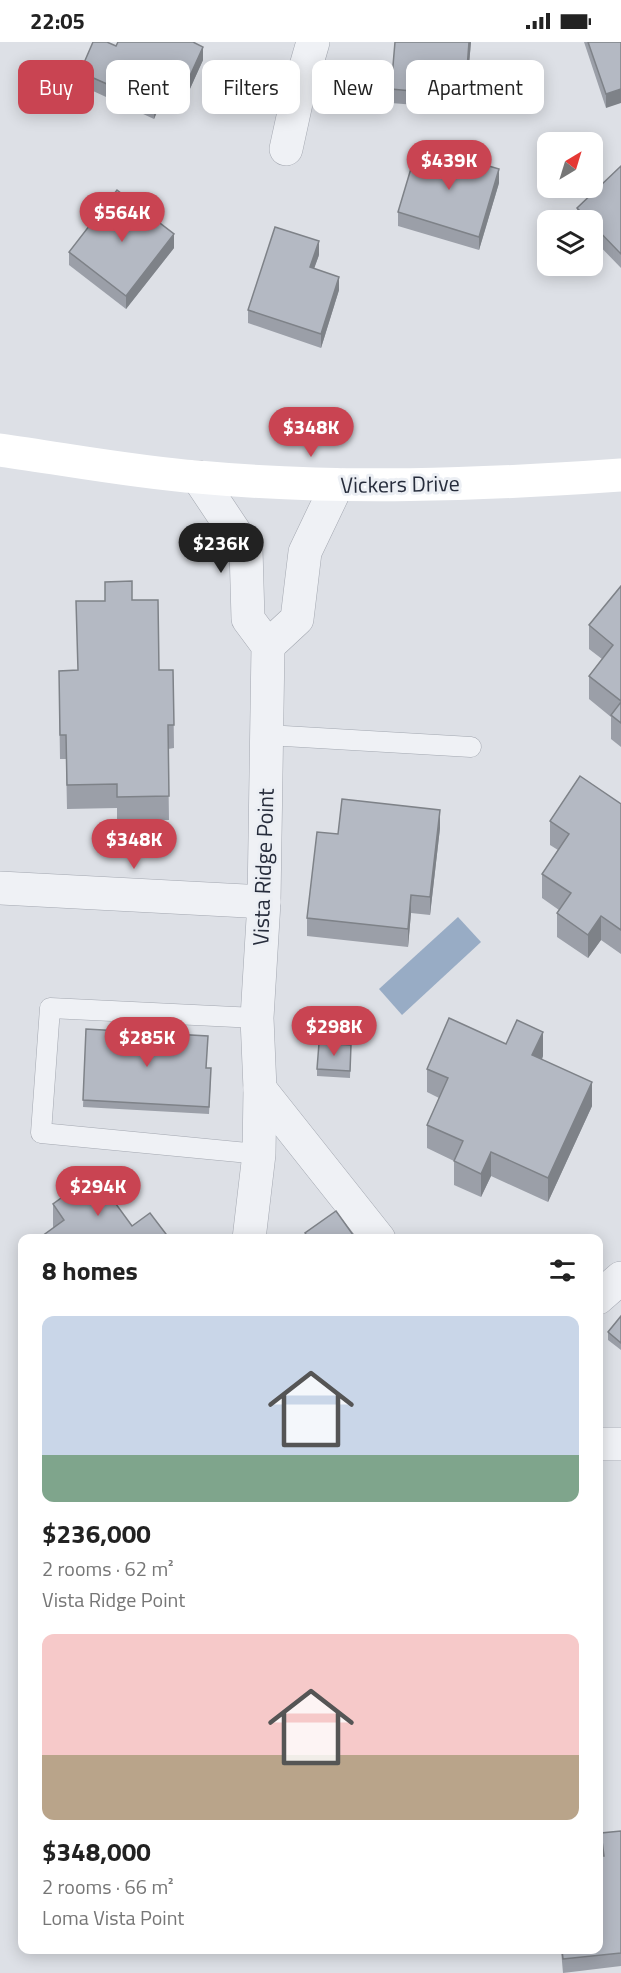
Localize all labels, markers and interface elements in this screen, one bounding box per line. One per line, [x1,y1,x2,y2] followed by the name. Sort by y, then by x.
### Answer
[30,4,85,38] text: 22:05
[18,60,94,114] chip: Buy
[106,60,190,114] chip: Rent
[202,60,300,114] chip: Filters
[312,60,394,114] chip: New
[406,60,544,114] chip: Apartment
[537,132,603,198] north arrow
[537,132,603,276] map controls
[407,140,491,191] pin: $439K
[421,144,477,175] text: $439K
[80,192,164,243] pin: $564K
[94,196,150,227] text: $564K
[537,210,603,276] button: layers
[269,407,353,458] pin: $348K
[283,411,339,442] text: $348K
[340,466,460,502] street label: Vickers Drive
[179,523,263,574] pin: $236K
[193,527,249,558] text: $236K
[243,787,283,946] street label: Vista Ridge Point
[92,819,176,870] pin: $348K
[106,823,162,854] text: $348K
[292,1006,376,1057] pin: $298K
[306,1010,362,1041] text: $298K
[105,1017,189,1068] pin: $285K
[119,1021,175,1052] text: $285K
[56,1166,140,1217] pin: $294K
[70,1170,126,1201] text: $294K
[42,1251,138,1290] text: 8 homes
[546,1254,579,1287] icon: filters
[257,1355,365,1463] icon: home
[42,1514,151,1553] text: $236,000
[42,1553,174,1584] text: 2 rooms · 62 m²
[42,1584,185,1615] text: Vista Ridge Point
[257,1673,365,1781] icon: home
[42,1832,151,1871] text: $348,000
[42,1871,174,1902] text: 2 rooms · 66 m²
[42,1902,184,1933] text: Loma Vista Point

